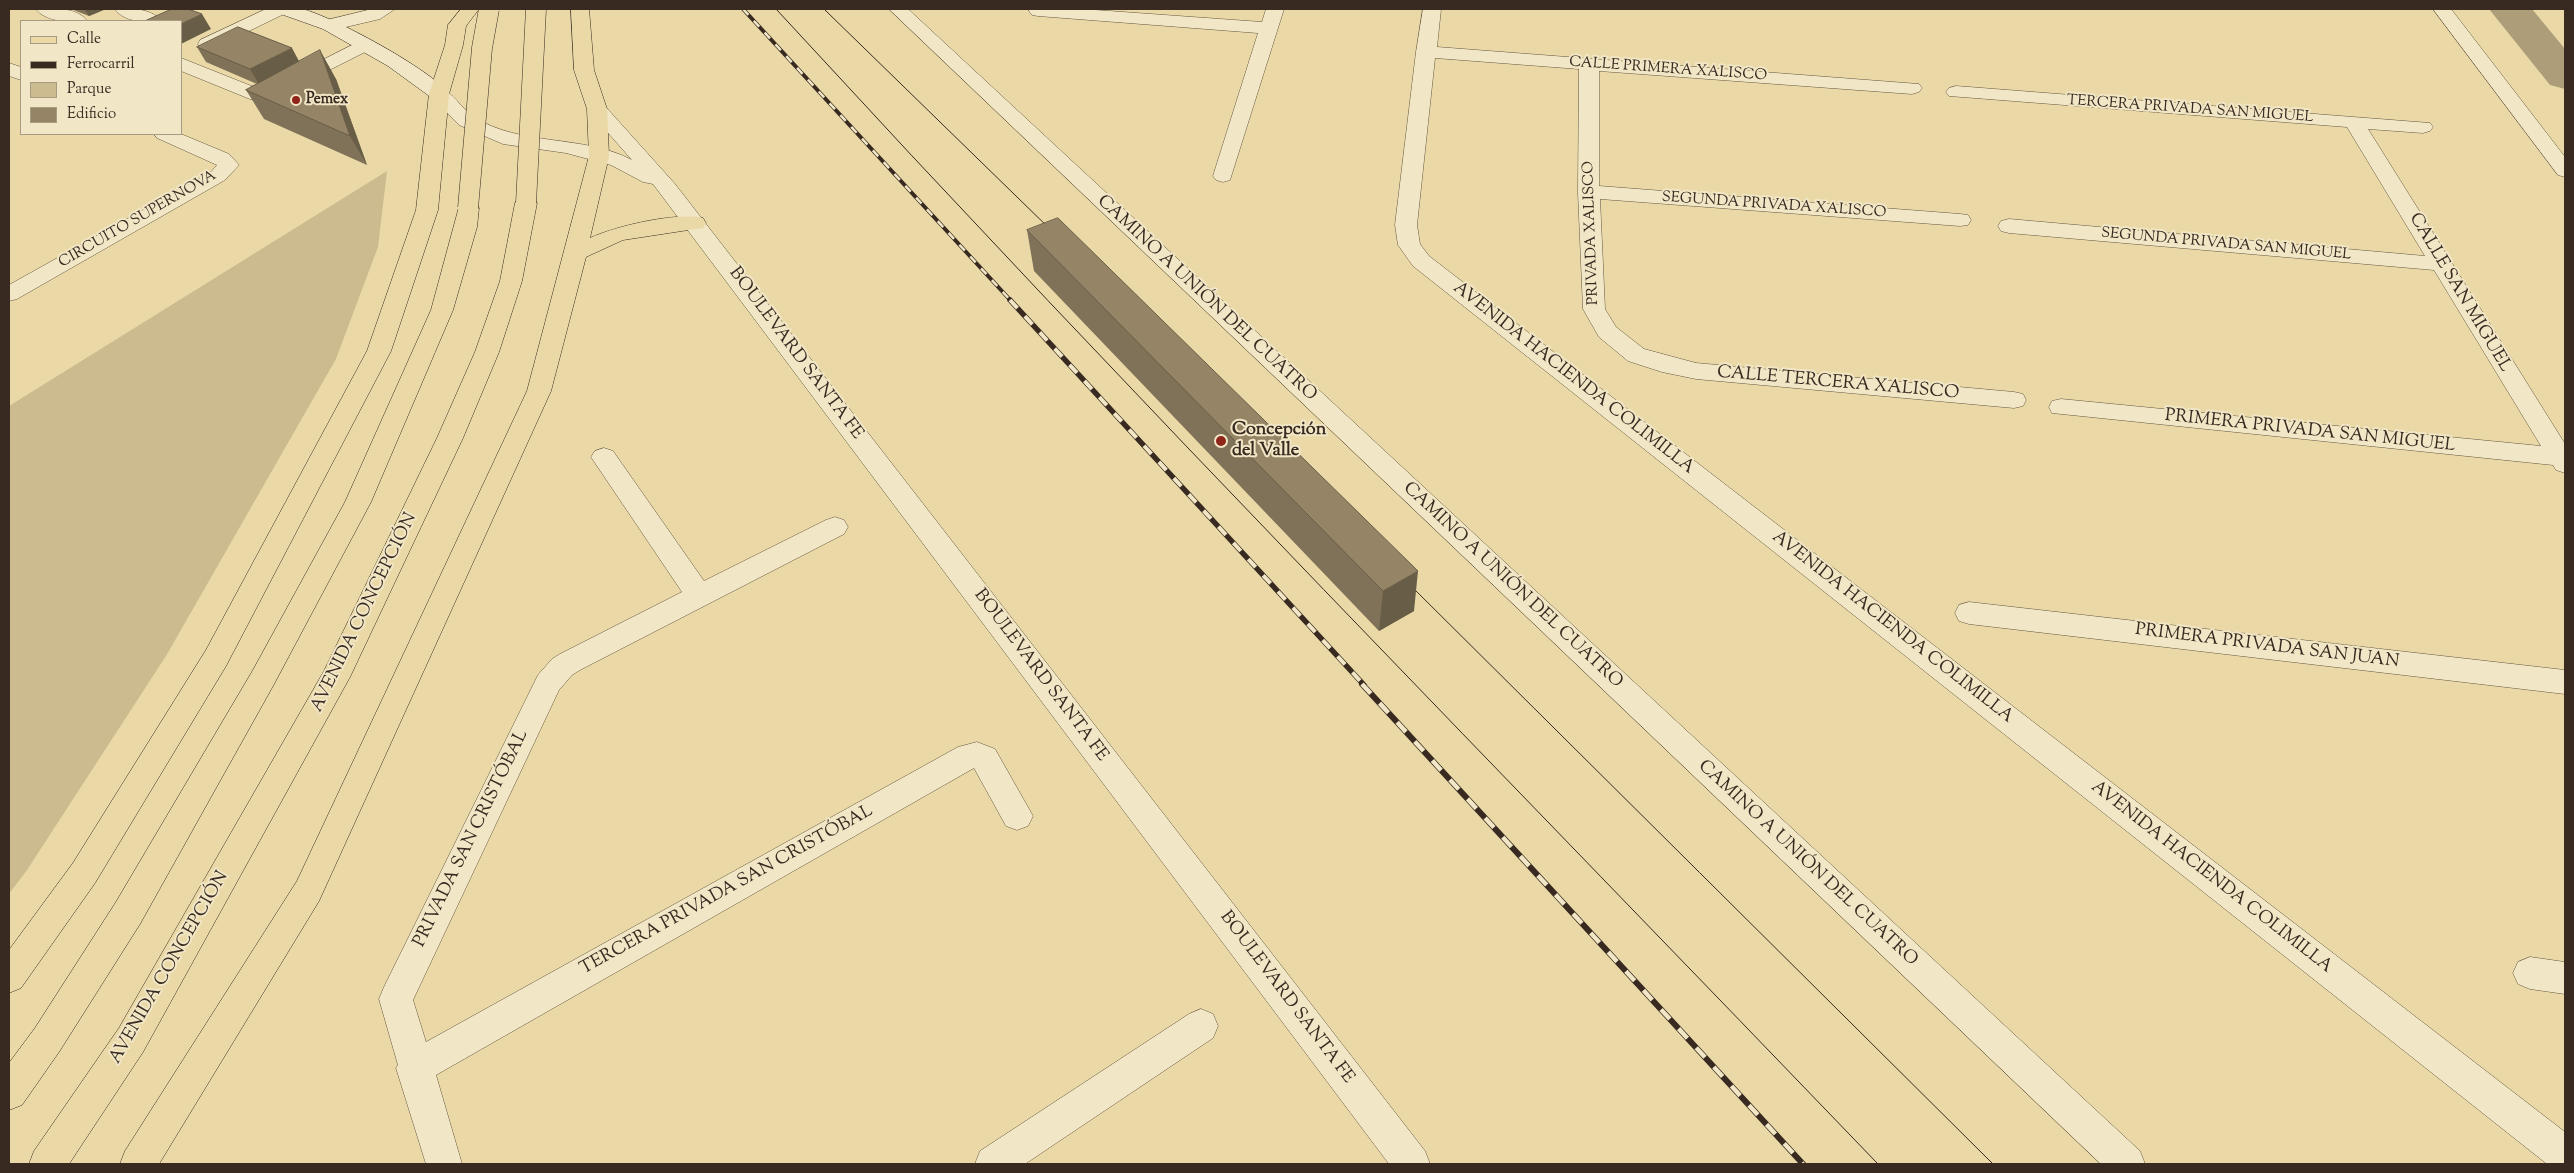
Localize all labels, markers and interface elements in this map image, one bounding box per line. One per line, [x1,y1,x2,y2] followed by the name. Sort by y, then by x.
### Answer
[20,20,182,135] legend
[67,29,101,50] text: Calle
[67,54,135,75] text: Ferrocarril
[1568,54,1768,86] street label: CALLE PRIMERA XALISCO
[67,79,111,100] text: Parque
[306,91,348,109] place label: Pemex
[2066,92,2314,128] street label: TERCERA PRIVADA SAN MIGUEL
[290,94,302,106] marker: Pemex
[67,104,116,125] text: Edificio
[1580,161,1604,305] street label: PRIVADA XALISCO
[56,167,220,273] street label: CIRCUITO SUPERNOVA
[1661,189,1887,223] street label: SEGUNDA PRIVADA XALISCO
[1092,191,1320,407] street label: CAMINO A UNIÓN DEL CUATRO
[2403,210,2515,376] street label: CALLE SAN MIGUEL
[2100,225,2352,265] street label: SEGUNDA PRIVADA SAN MIGUEL
[723,264,867,444] street label: BOULEVARD SANTA FE
[1448,278,1698,480] street label: AVENIDA HACIENDA COLIMILLA
[1716,363,1960,405] street label: CALLE TERCERA XALISCO
[2164,406,2456,458] street label: PRIMERA PRIVADA SAN MIGUEL
[1232,420,1326,462] place label: Concepción del Valle
[1214,434,1228,448] marker: Concepción del Valle
[1398,478,1626,694] street label: CAMINO A UNIÓN DEL CUATRO
[307,510,423,716] street label: AVENIDA CONCEPCIÓN
[1767,527,2017,729] street label: AVENIDA HACIENDA COLIMILLA
[968,586,1112,766] street label: BOULEVARD SANTA FE
[2134,620,2400,674] street label: PRIMERA PRIVADA SAN JUAN
[410,727,534,951] street label: PRIVADA SAN CRISTÓBAL
[1693,756,1921,972] street label: CAMINO A UNIÓN DEL CUATRO
[2086,777,2336,979] street label: AVENIDA HACIENDA COLIMILLA
[577,801,877,981] street label: TERCERA PRIVADA SAN CRISTÓBAL
[106,868,234,1068] street label: AVENIDA CONCEPCIÓN
[1214,908,1358,1088] street label: BOULEVARD SANTA FE

